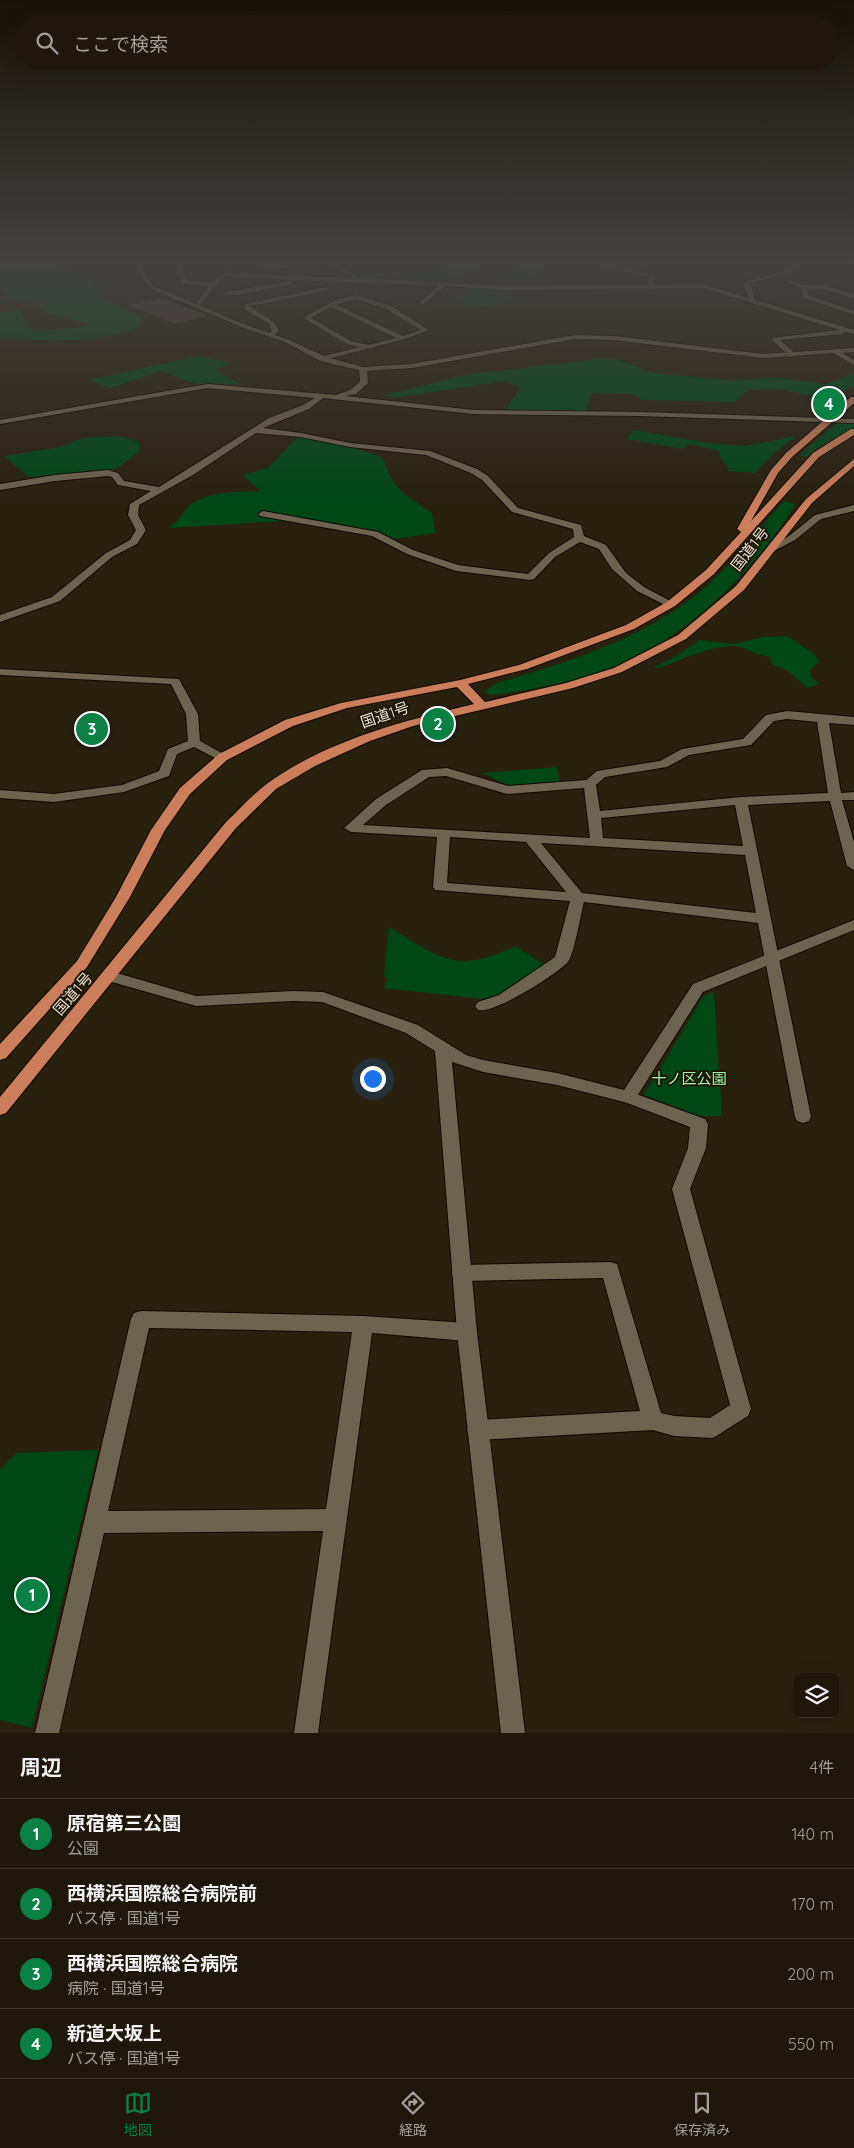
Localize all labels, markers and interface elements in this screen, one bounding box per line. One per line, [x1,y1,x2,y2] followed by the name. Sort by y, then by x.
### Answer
[15,15,839,70] search box
[33,29,61,57] icon: search
[73,32,168,56] text: ここで検索
[813,385,845,423] pin: 4
[727,523,773,574] street label: 国道1号
[358,697,412,732] street label: 国道1号
[422,705,454,743] pin: 2
[76,710,108,748] pin: 3
[49,968,96,1019] street label: 国道1号
[360,1066,386,1092] your location
[651,1069,727,1088] park label: 十ノ区公園
[16,1576,48,1614] pin: 1
[794,1673,839,1718] map controls
[794,1673,839,1718] button: layers
[20,1754,62,1780] text: 周辺
[810,1757,834,1777] text: 4件
[67,1811,181,1835] text: 原宿第三公園
[33,1824,39,1844] text: 1
[791,1824,834,1844] text: 140 m
[67,1838,99,1858] text: 公園
[67,1881,257,1905] text: 西横浜国際総合病院前
[31,1894,41,1914] text: 2
[791,1894,834,1914] text: 170 m
[67,1908,181,1928] text: バス停 · 国道1号
[67,1951,238,1975] text: 西横浜国際総合病院
[32,1964,40,1984] text: 3
[787,1964,834,1984] text: 200 m
[67,1978,165,1998] text: 病院 · 国道1号
[67,2021,162,2045] text: 新道大坂上
[31,2034,41,2054] text: 4
[788,2034,834,2054] text: 550 m
[67,2048,181,2068] text: バス停 · 国道1号
[124,2089,152,2139] tab: 地図
[399,2089,427,2139] tab: 経路
[674,2089,730,2139] tab: 保存済み

